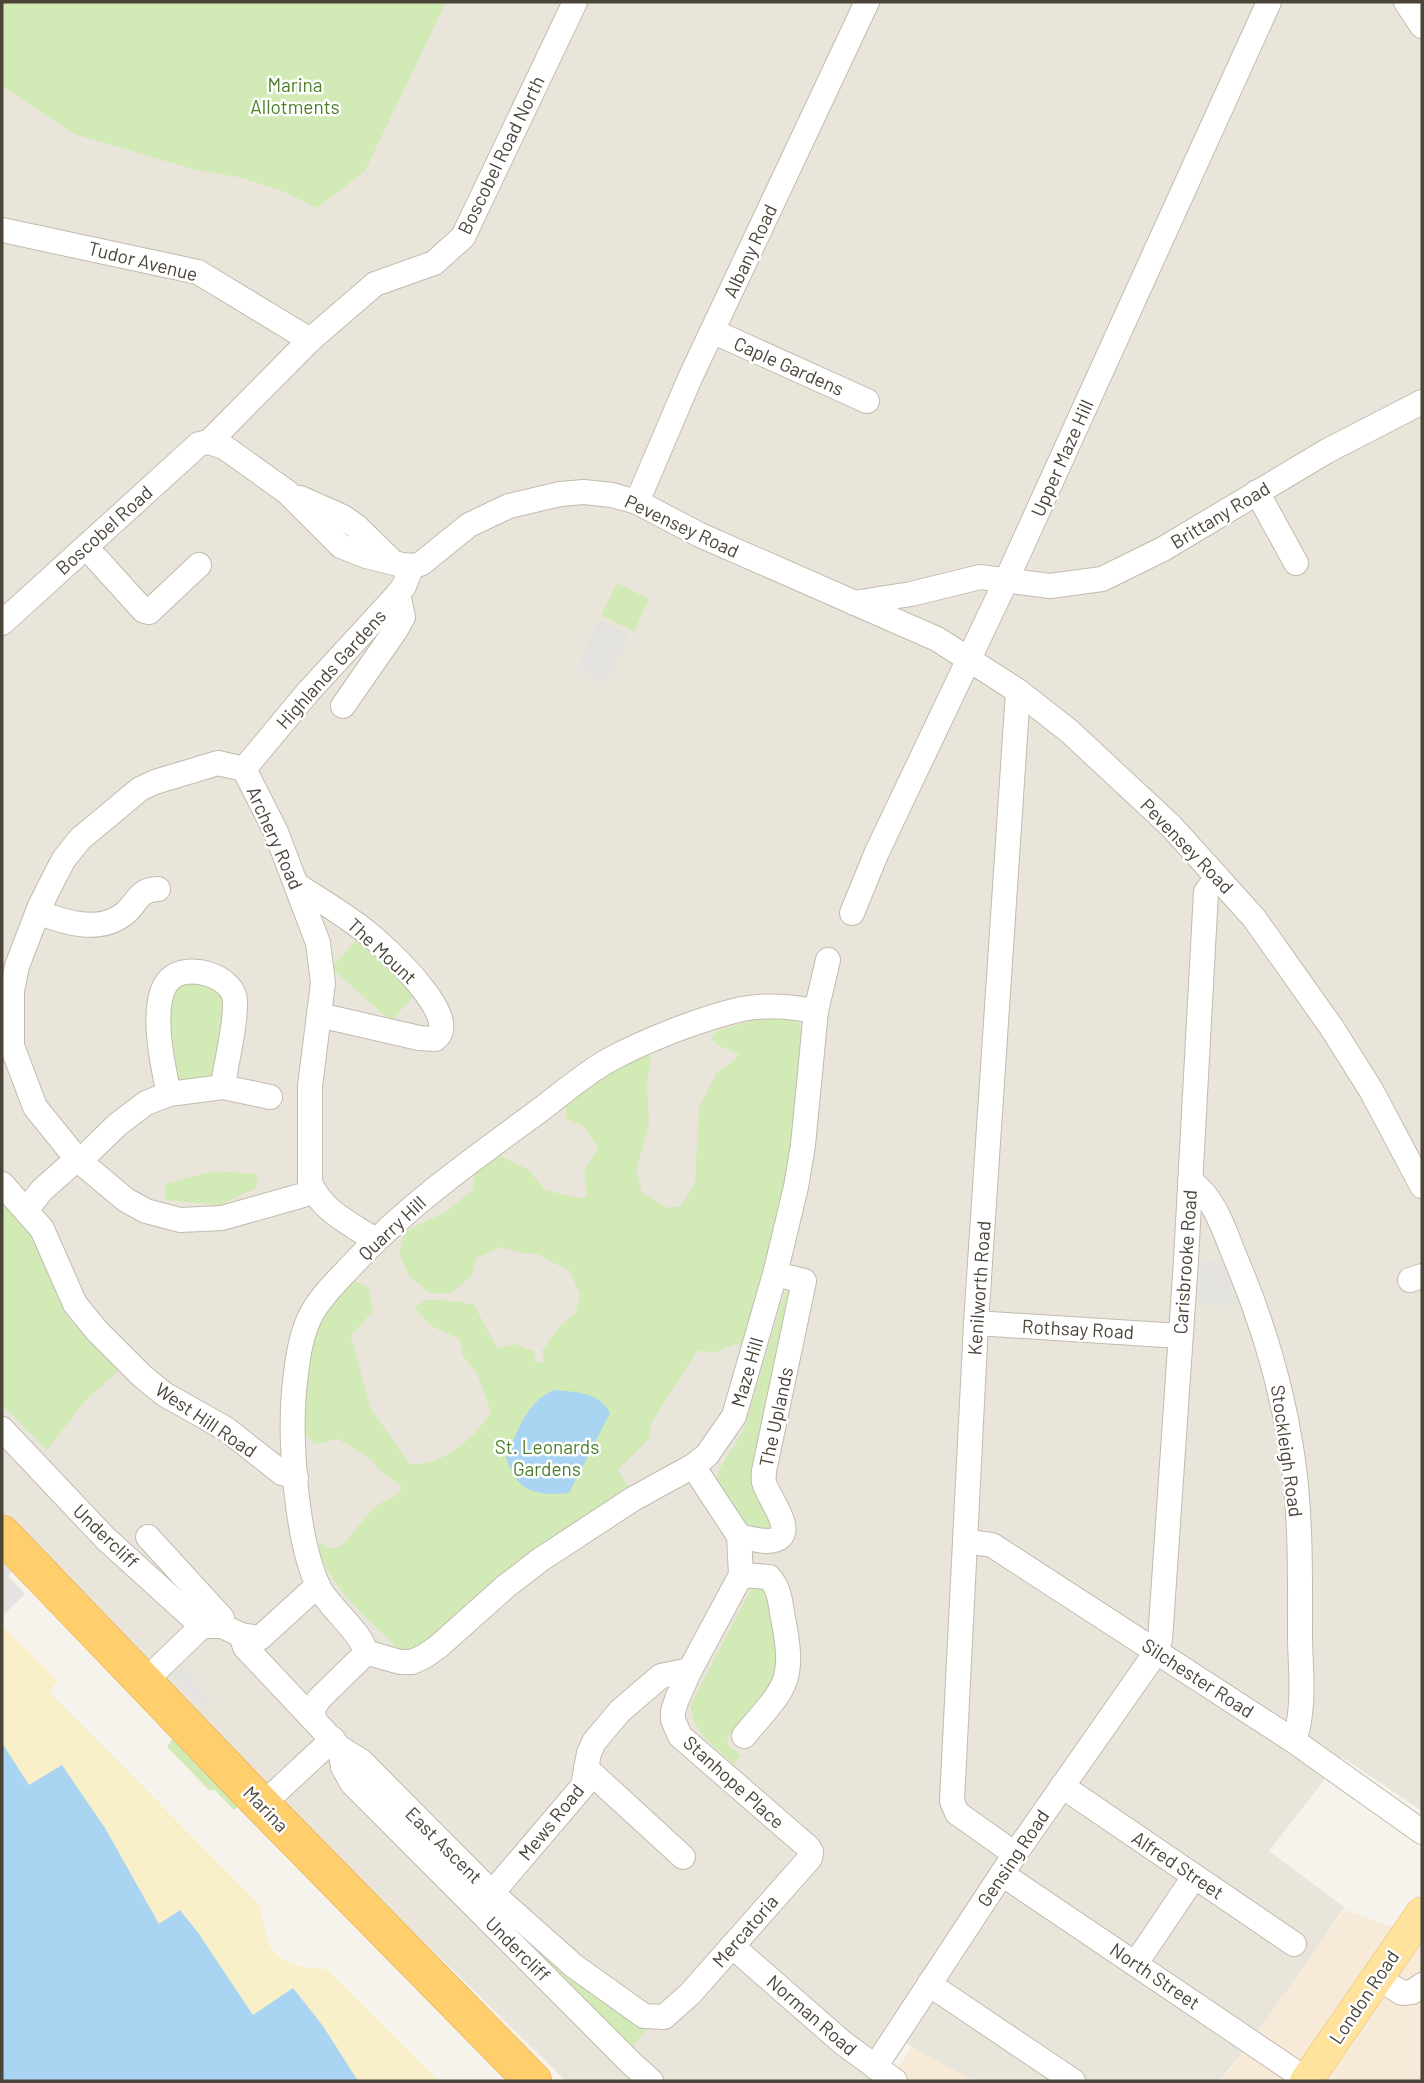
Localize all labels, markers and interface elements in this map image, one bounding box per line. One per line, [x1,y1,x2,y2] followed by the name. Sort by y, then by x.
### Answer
[452,72,549,238] street label: Boscobel Road North
[250,73,340,118] park label: Marina Allotments
[718,200,781,301] street label: Albany Road
[86,236,200,285] street label: Tudor Avenue
[731,331,848,400] street label: Caple Gardens
[1025,396,1098,520] street label: Upper Maze Hill
[1166,476,1274,553] street label: Brittany Road
[51,480,157,579] street label: Boscobel Road
[621,489,743,562] street label: Pevensey Road
[271,604,390,733] street label: Highlands Gardens
[242,783,308,893] street label: Archery Road
[1136,793,1239,898] street label: Pevensey Road
[343,913,422,988] street label: The Mount
[1168,1189,1201,1335] street label: Carisbrooke Road
[353,1191,430,1265] street label: Quarry Hill
[962,1220,995,1356] street label: Kenilworth Road
[1021,1314,1135,1343] street label: Rothsay Road
[726,1334,767,1409] street label: Maze Hill
[754,1365,797,1469] street label: The Uplands
[151,1377,261,1462] street label: West Hill Road
[1267,1383,1308,1518] street label: Stockleigh Road
[495,1435,599,1480] park label: St. Leonards Gardens
[69,1499,144,1573] street label: Undercliff
[1138,1633,1259,1722] street label: Silchester Road
[679,1730,790,1833] street label: Stanhope Place
[513,1779,588,1864] street label: Mews Road
[239,1781,294,1836] street label: Marina
[401,1802,487,1888] street label: East Ascent
[972,1805,1053,1911] street label: Gensing Road
[1128,1826,1229,1904] street label: Alfred Street
[707,1890,782,1972] street label: Mercatoria
[481,1911,556,1986] street label: Undercliff
[1106,1937,1204,2014] street label: North Street
[1324,1946,1403,2048] street label: London Road
[763,1969,862,2060] street label: Norman Road

